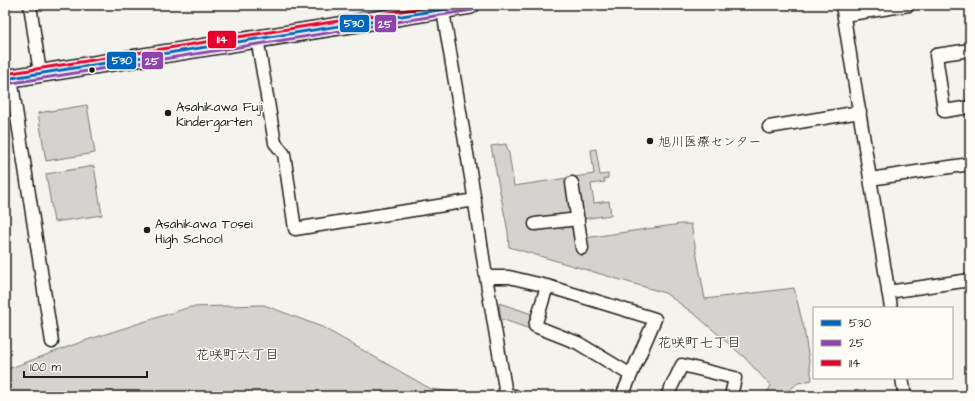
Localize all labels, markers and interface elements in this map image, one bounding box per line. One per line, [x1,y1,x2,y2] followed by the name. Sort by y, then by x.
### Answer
[339,14,370,33] line badge: 530
[374,14,397,33] line badge: 25
[344,16,364,31] text: 530
[377,17,392,32] text: 25
[207,30,237,49] line badge: 114
[217,32,228,47] text: 114
[106,51,137,70] line badge: 530
[141,51,164,70] line badge: 25
[112,53,132,68] text: 530
[144,54,159,69] text: 25
[87,65,97,75] unlabelled marker
[176,98,263,132] place label: Asahikawa Fuji Kindergarten
[163,108,173,118] marker: Asahikawa Fuji Kindergarten
[658,133,761,151] place label: 旭川医療センター
[645,136,655,146] marker: 旭川医療センター
[155,215,253,249] place label: Asahikawa Tosei High School
[142,225,152,235] marker: Asahikawa Tosei High School
[813,307,953,379] legend
[849,315,872,332] text: 530
[657,333,741,353] district label: 花咲町七丁目
[849,335,865,352] text: 25
[195,345,279,365] district label: 花咲町六丁目
[24,353,147,379] scale bar
[849,355,860,372] text: 114
[30,359,61,376] text: 100 m

